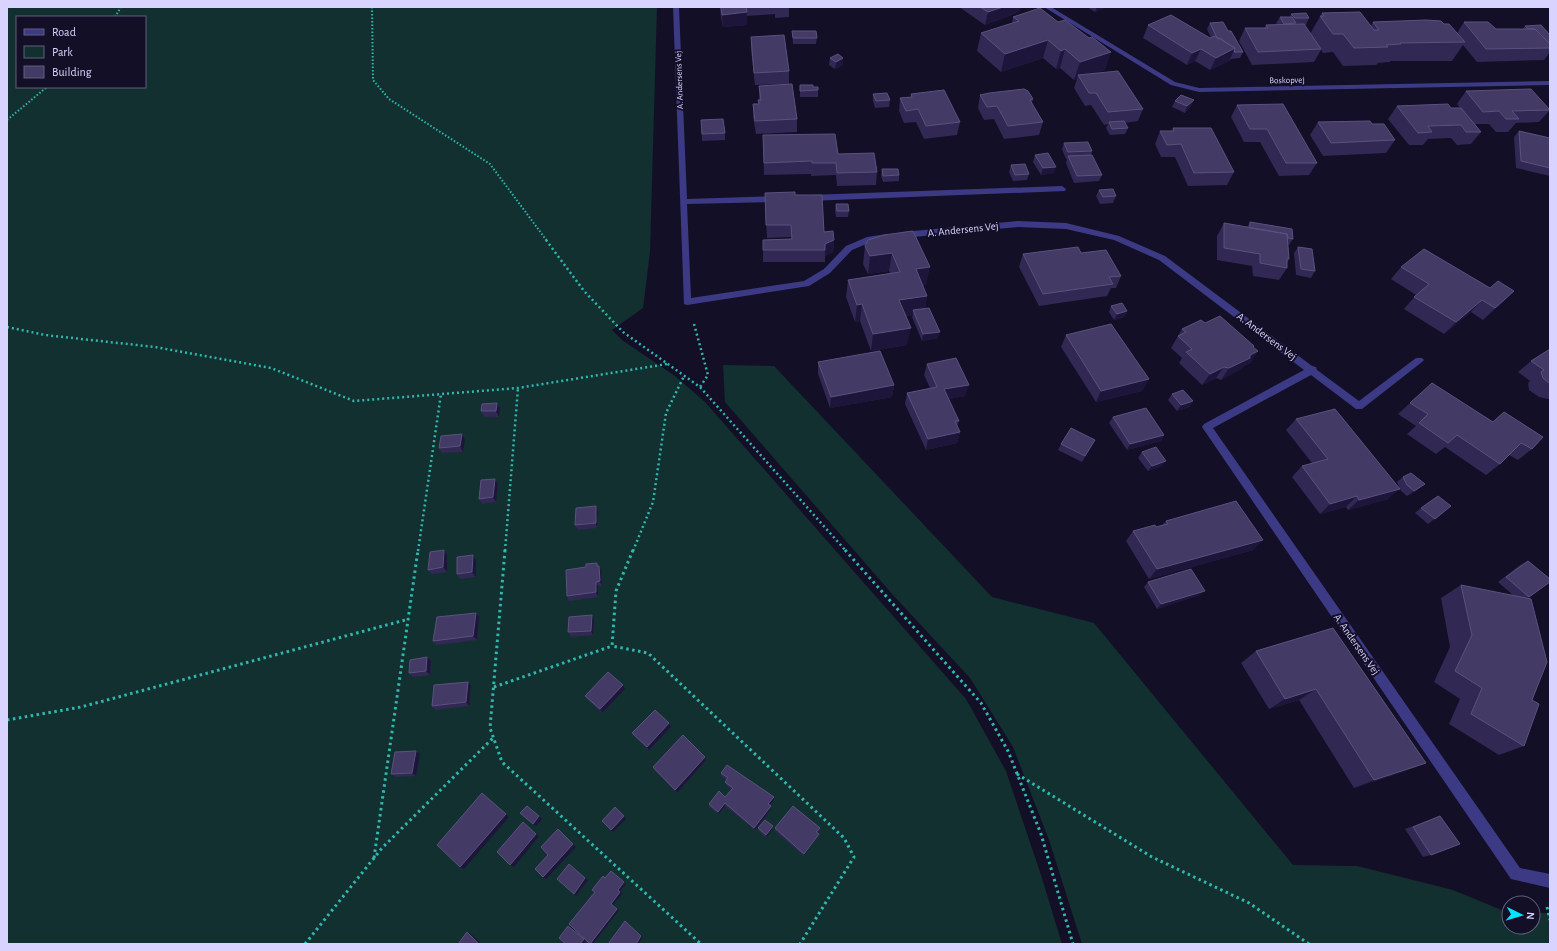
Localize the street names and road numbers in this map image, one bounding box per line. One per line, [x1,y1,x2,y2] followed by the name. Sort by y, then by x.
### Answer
[674,51,685,109] street label: A. Andersens Vej
[1269,76,1305,85] street label: Boskopvej
[927,220,999,239] street label: A. Andersens Vej
[1235,311,1299,362] street label: A. Andersens Vej
[1332,612,1382,677] street label: A. Andersens Vej

